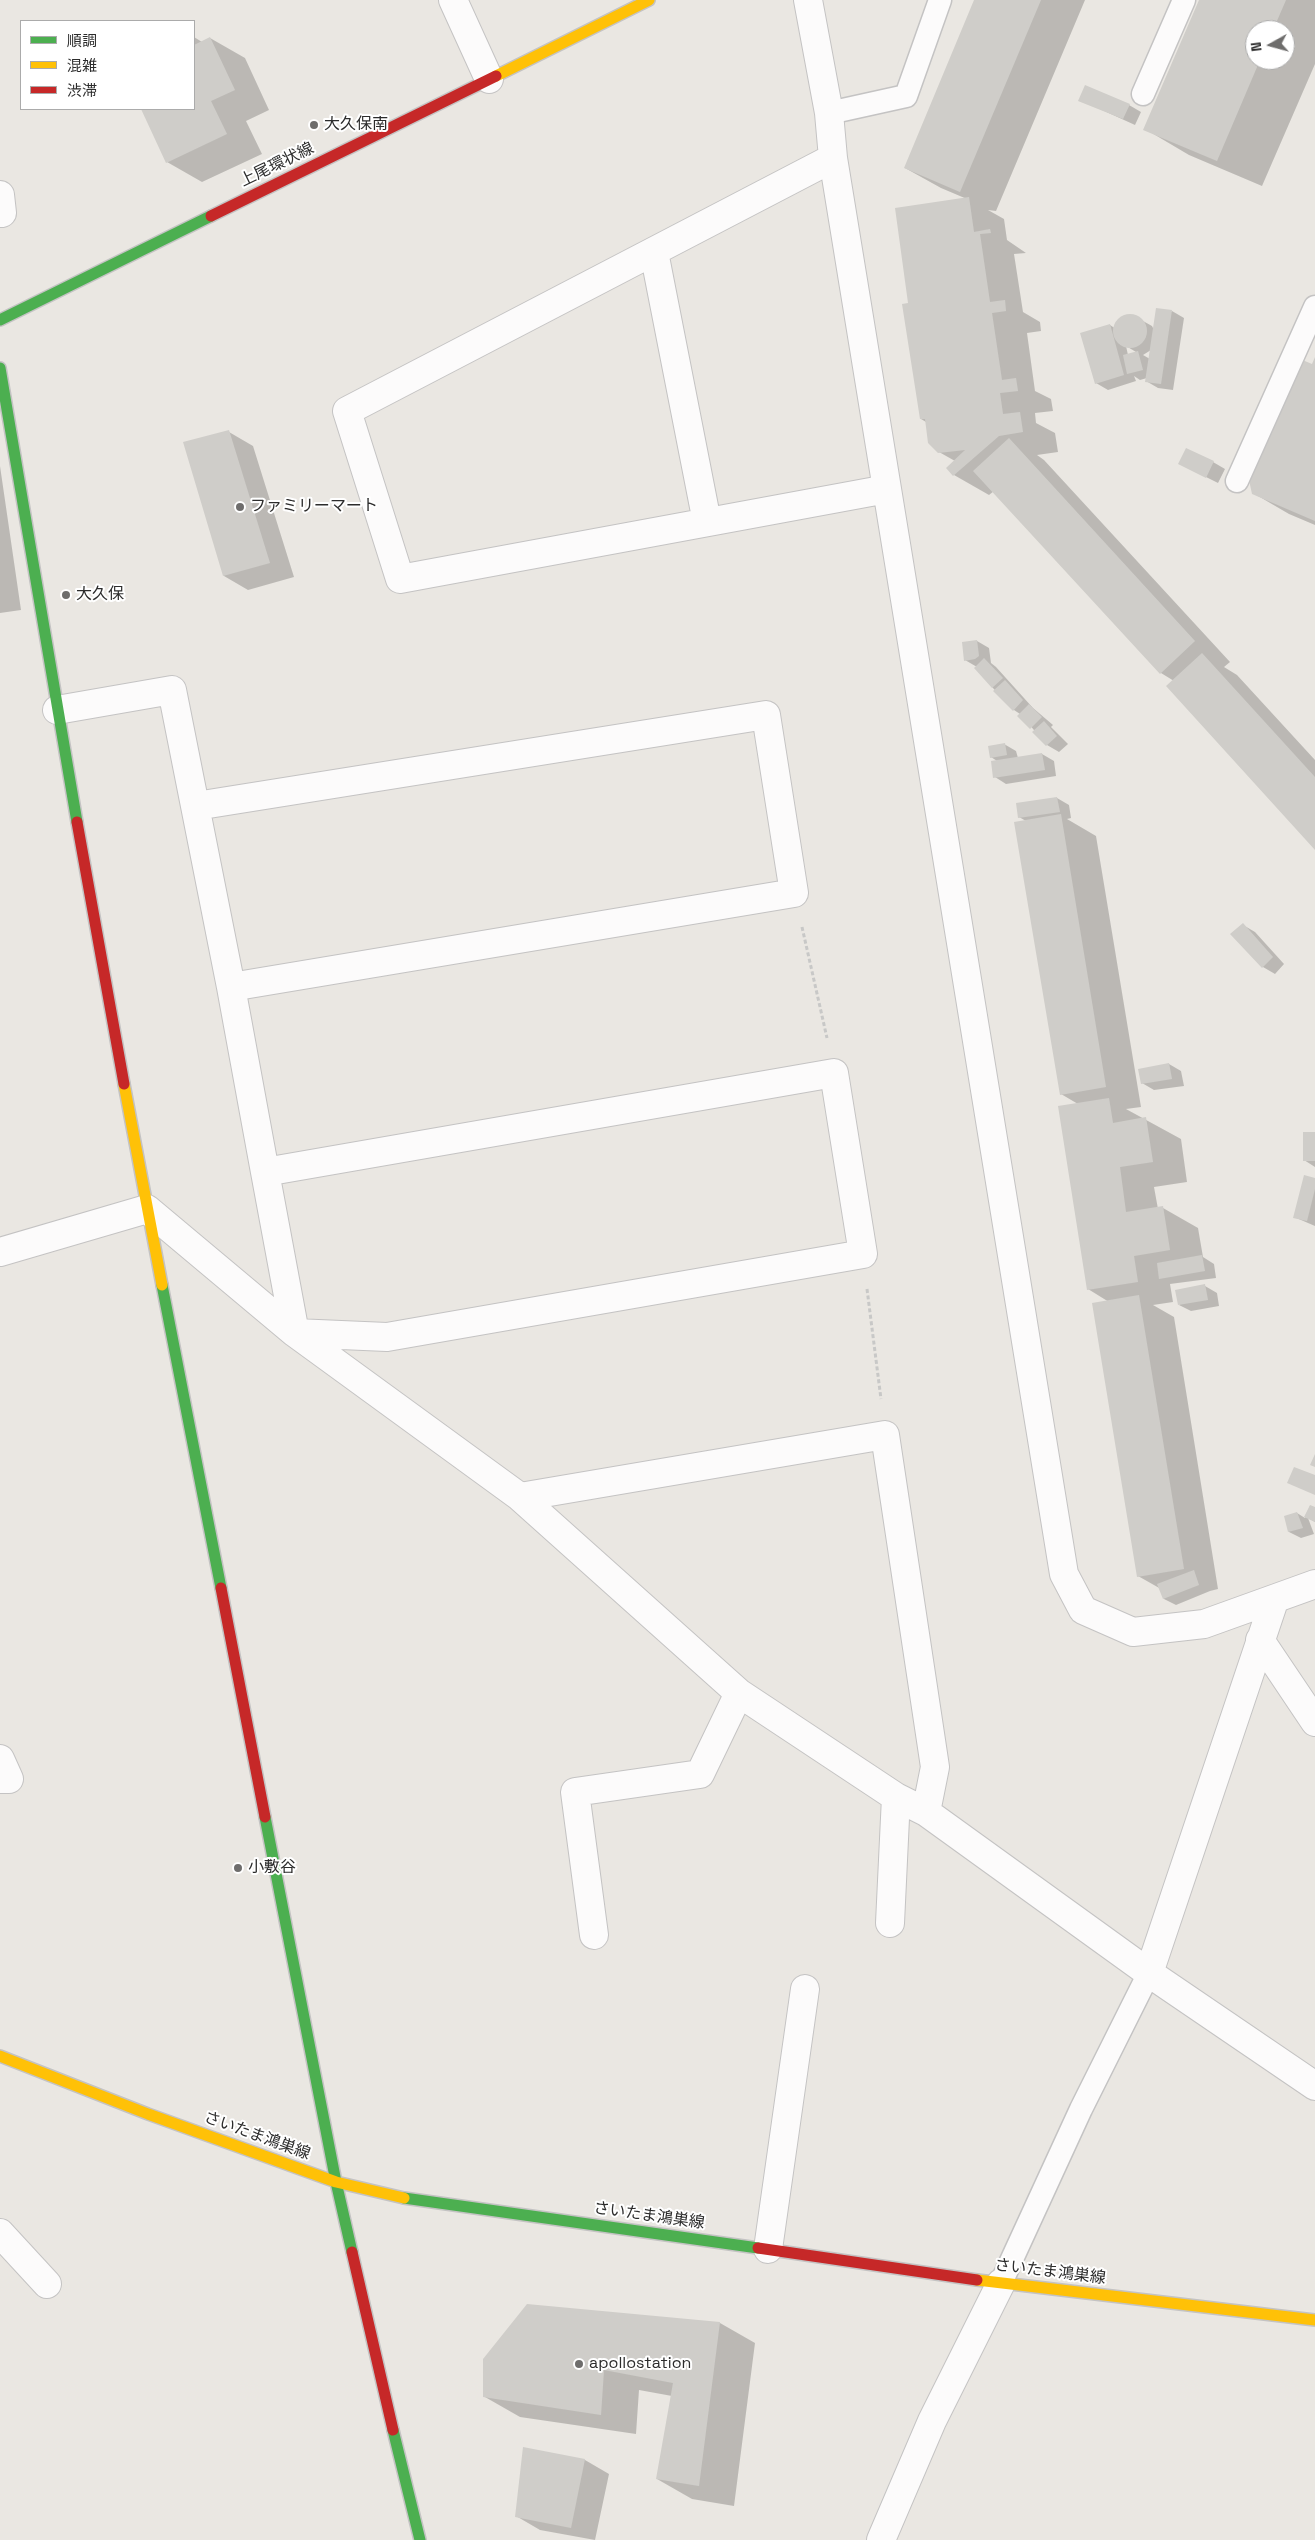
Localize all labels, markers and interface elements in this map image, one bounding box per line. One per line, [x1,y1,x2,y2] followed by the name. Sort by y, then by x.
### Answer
[20,20,195,110] legend
[1245,20,1295,70] north arrow
[67,31,97,50] text: 順調
[1247,41,1266,52] text: N
[67,56,97,75] text: 混雑
[67,81,97,100] text: 渋滞
[324,115,388,135] place label: 大久保南
[308,119,320,131] marker: 大久保南
[237,139,317,191] street label: 上尾環状線
[250,497,378,517] place label: ファミリーマート
[234,501,246,513] marker: ファミリーマート
[76,585,124,605] place label: 大久保
[60,589,72,601] marker: 大久保
[248,1858,296,1878] place label: 小敷谷
[232,1862,244,1874] marker: 小敷谷
[201,2108,313,2164] street label: さいたま鴻巣線
[592,2199,706,2233] street label: さいたま鴻巣線
[993,2256,1107,2288] street label: さいたま鴻巣線
[589,2354,691,2374] place label: apollostation
[573,2358,585,2370] marker: apollostation

